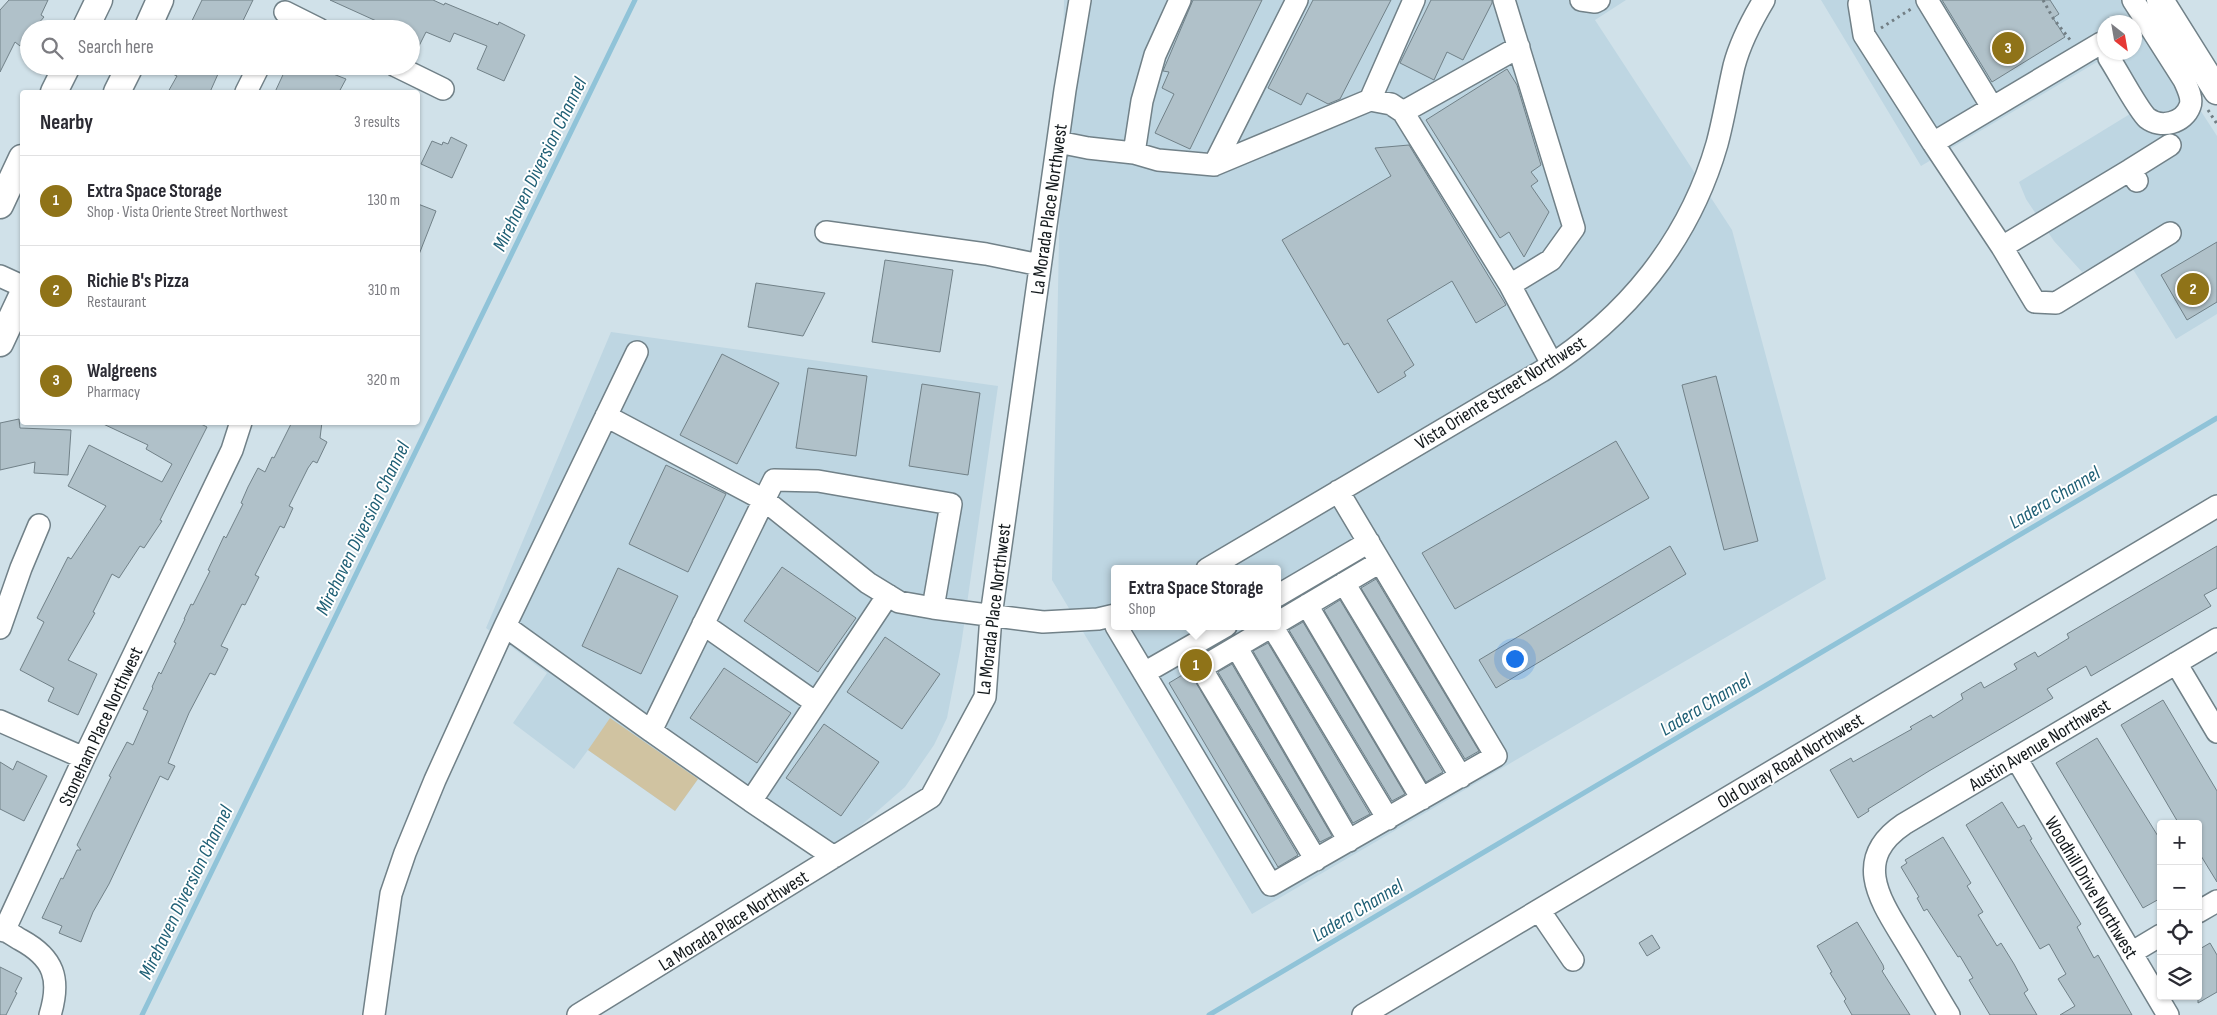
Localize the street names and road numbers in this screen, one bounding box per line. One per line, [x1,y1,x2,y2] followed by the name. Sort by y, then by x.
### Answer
[1026,122,1073,296] street label: La Morada Place Northwest
[1411,331,1590,455] street label: Vista Oriente Street Northwest
[973,522,1016,696] street label: La Morada Place Northwest
[54,643,148,810] street label: Stoneham Place Northwest
[1964,694,2115,797] street label: Austin Avenue Northwest
[1713,708,1868,814] street label: Old Ouray Road Northwest
[2039,813,2142,963] street label: Woodhill Drive Northwest
[655,866,813,977] street label: La Morada Place Northwest

